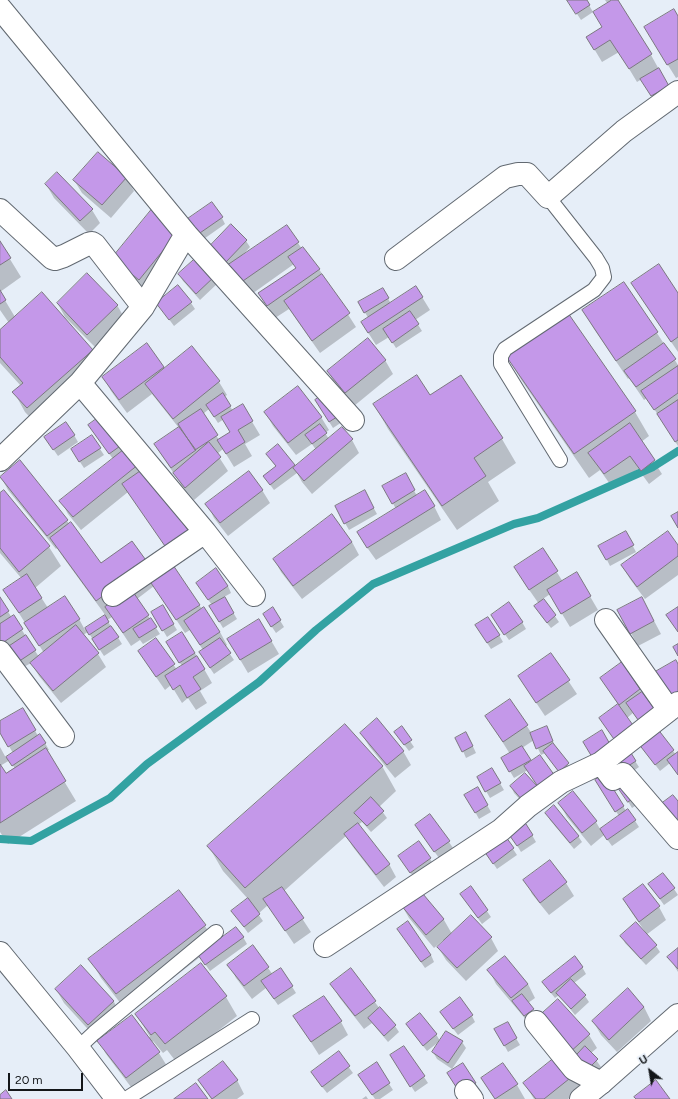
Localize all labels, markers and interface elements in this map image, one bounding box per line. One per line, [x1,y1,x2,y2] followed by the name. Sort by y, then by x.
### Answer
[630,1051,670,1091] north arrow
[637,1053,650,1068] text: U
[10,1065,85,1091] scale bar
[15,1073,43,1087] text: 20 m

